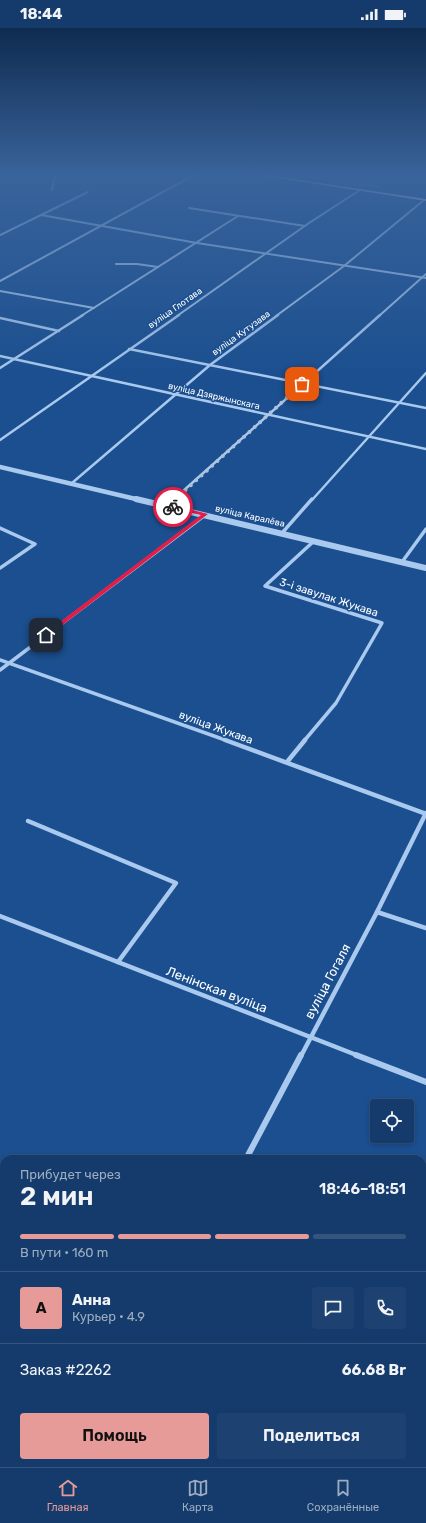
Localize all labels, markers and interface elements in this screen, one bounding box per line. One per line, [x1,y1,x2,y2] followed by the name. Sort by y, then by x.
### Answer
[20,5,62,23] text: 18:44
[146,286,204,330] street label: вуліца Глотава
[210,309,272,357] street label: вуліца Кутузава
[285,367,319,401] pin
[291,373,313,395] icon: bag
[167,381,261,411] street label: вуліца Дзяржынскага
[153,487,193,527] courier
[162,496,184,518] icon: bike
[214,503,286,529] street label: вуліца Каралёва
[278,575,380,620] street label: 3-і завулак Жукава
[29,618,63,652] pin
[35,624,57,646] icon: home
[177,708,255,747] street label: вуліца Жукава
[301,941,354,1021] street label: вуліца Гогаля
[164,963,269,1016] street label: Ленінская вуліца
[370,1099,414,1143] map controls
[370,1099,414,1143] button: locate
[20,1167,121,1182] text: Прибудет через
[319,1180,406,1198] text: 18:46–18:51
[20,1181,94,1212] text: 2 мин
[20,1245,108,1260] text: В пути · 160 m
[312,1287,354,1329] button: chat
[364,1287,406,1329] button: phone
[72,1291,111,1309] text: Анна
[36,1299,46,1317] text: А
[72,1309,145,1324] text: Курьер · 4.9
[20,1361,111,1379] text: Заказ #2262
[342,1361,406,1379] text: 66.68 Br
[20,1413,209,1459] button: Помощь
[217,1413,406,1459] button: Поделиться
[47,1477,89,1514] tab: Главная
[182,1477,213,1514] tab: Карта
[307,1477,379,1514] tab: Сохранённые

